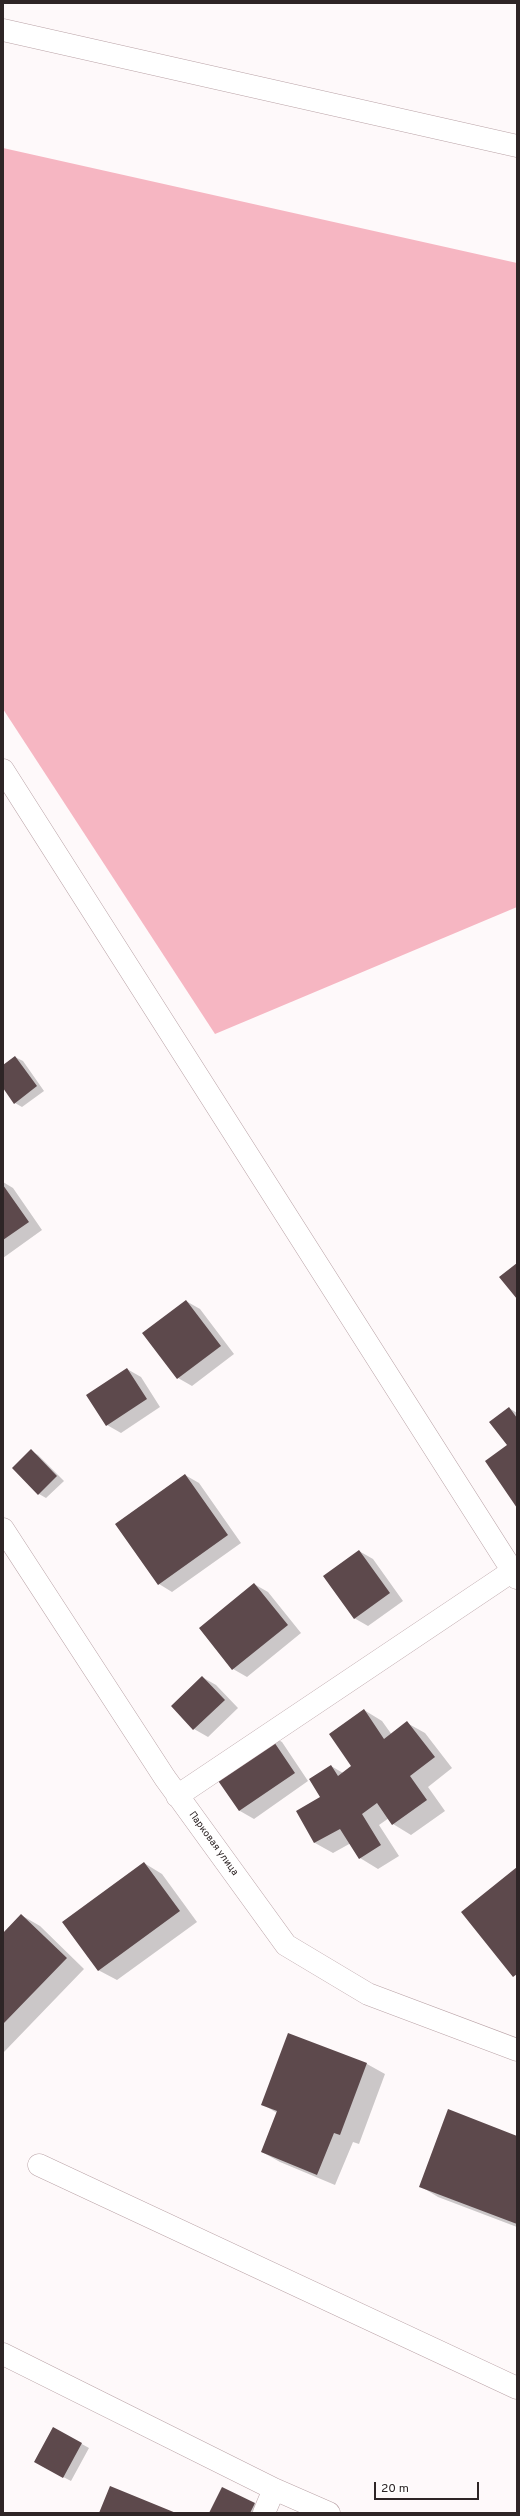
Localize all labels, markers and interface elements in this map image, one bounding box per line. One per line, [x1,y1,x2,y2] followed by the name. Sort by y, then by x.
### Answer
[186,1810,240,1878] street label: Парковая улица
[376,2474,481,2500] scale bar
[381,2481,409,2497] text: 20 m

